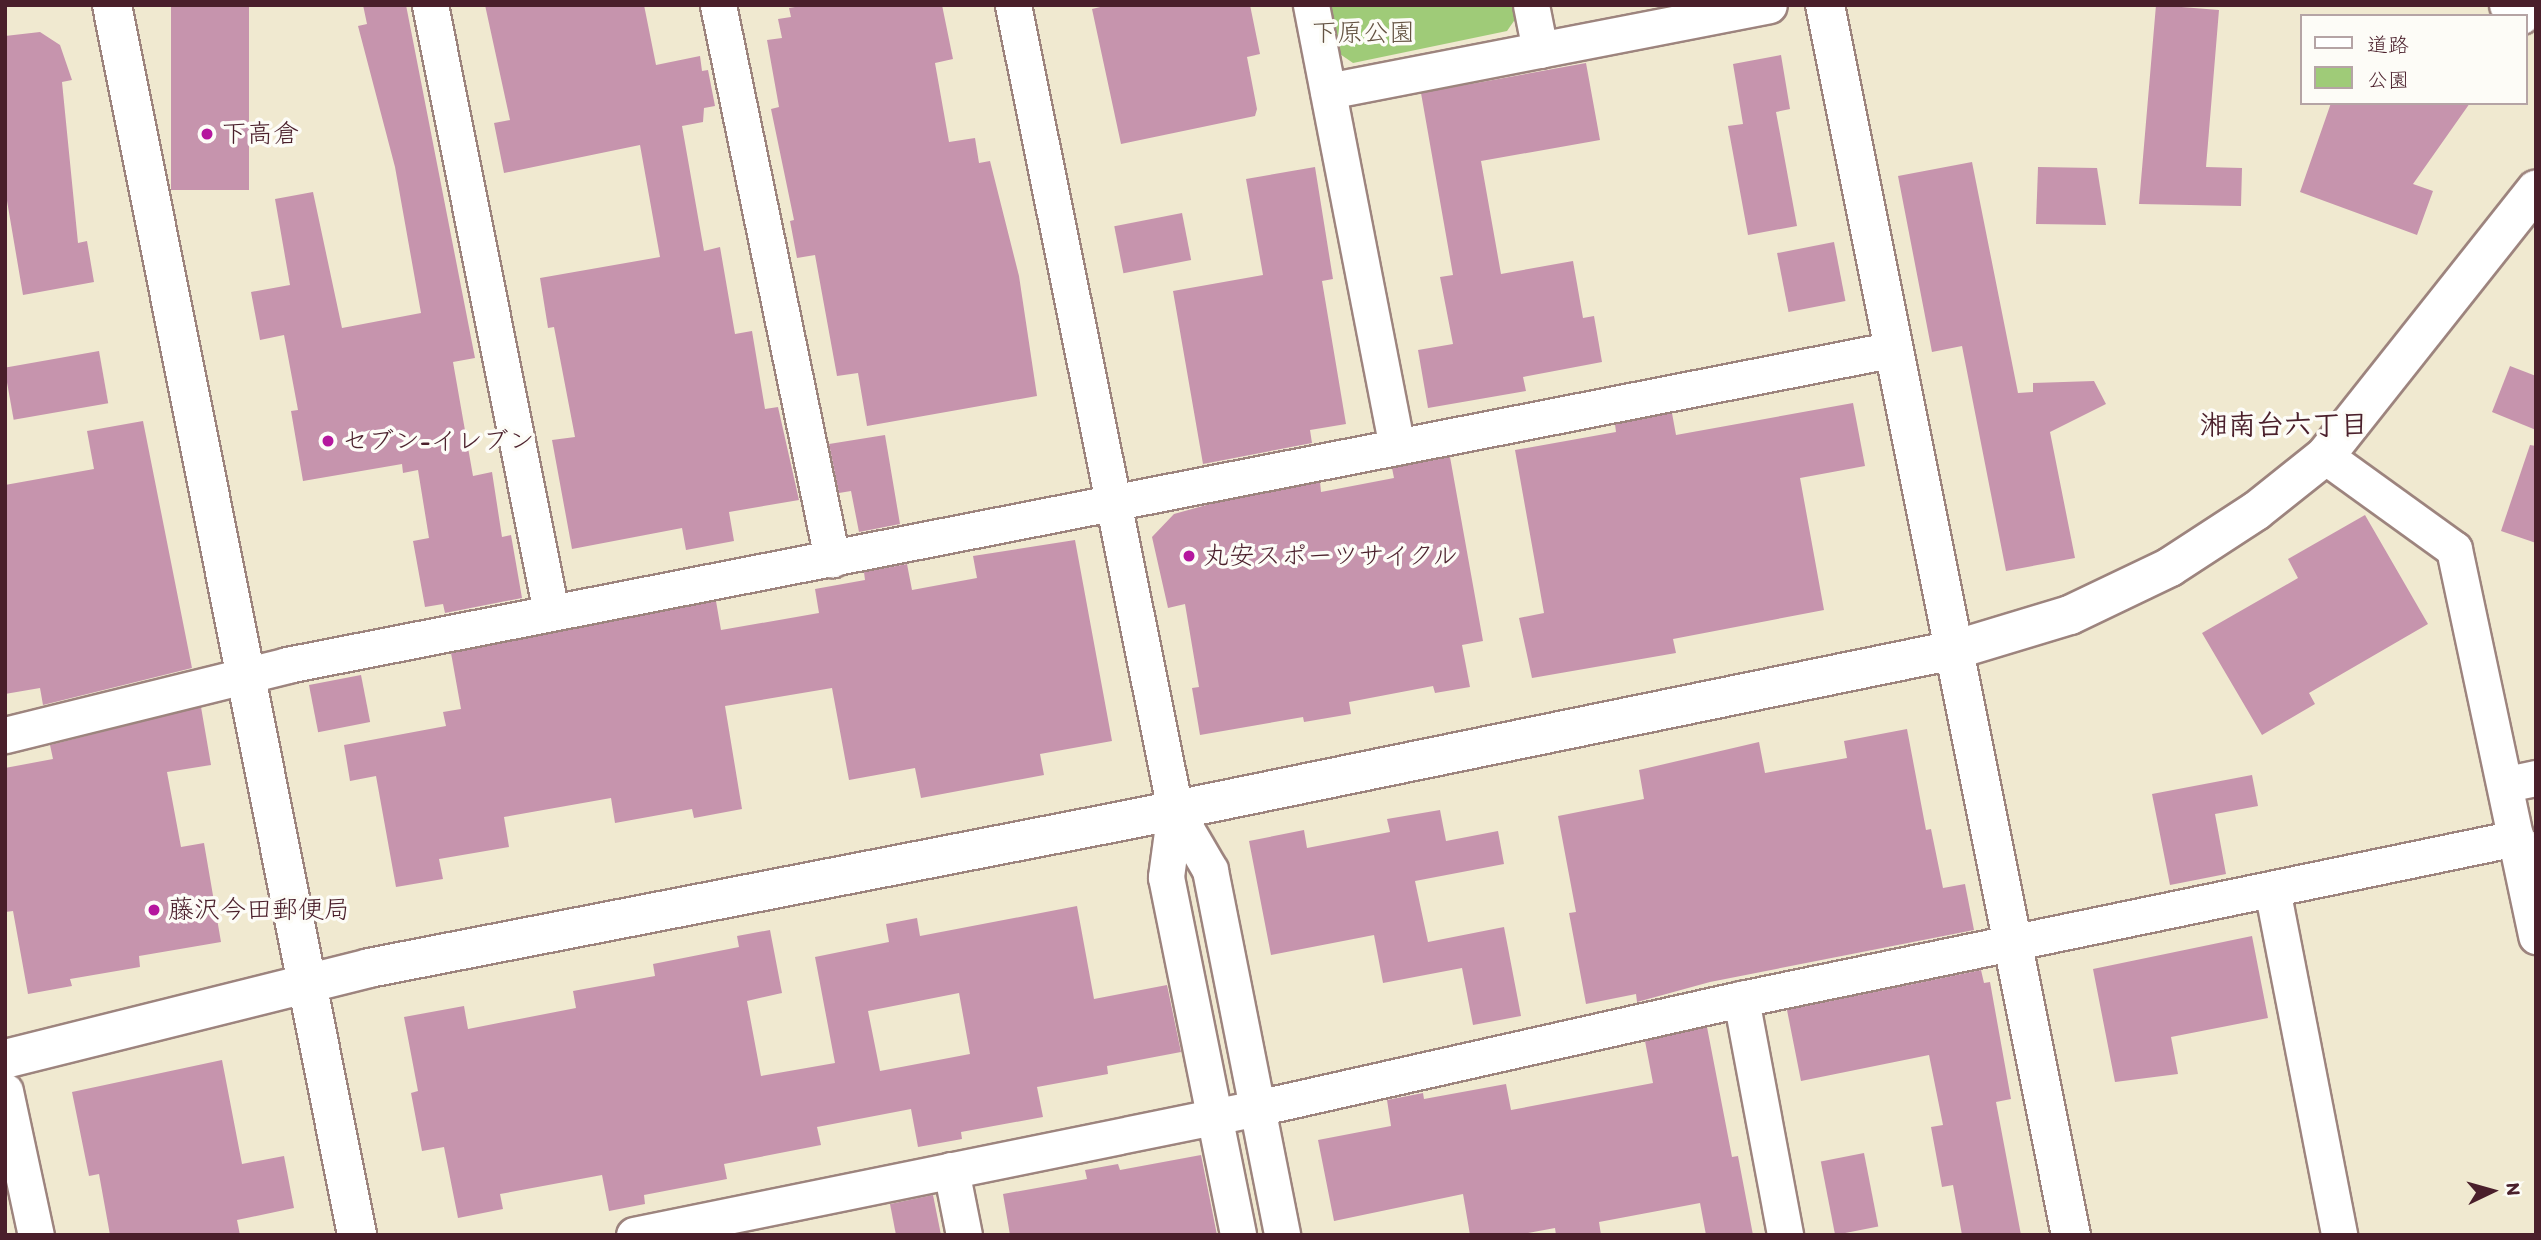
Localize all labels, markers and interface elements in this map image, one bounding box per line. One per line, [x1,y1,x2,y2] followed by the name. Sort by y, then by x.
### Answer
[2300,14,2527,105] legend
[1311,17,1415,49] park label: 下原公園
[2367,32,2409,57] text: 道路
[2367,67,2409,92] text: 公園
[221,118,299,150] place label: 下高倉
[199,126,215,142] marker: 下高倉
[2200,407,2368,441] district label: 湘南台六丁目
[342,425,534,457] place label: セブン-イレブン
[320,433,336,449] marker: セブン-イレブン
[1203,540,1463,572] place label: 丸安スポーツサイクル
[1181,548,1197,564] marker: 丸安スポーツサイクル
[168,894,350,926] place label: 藤沢今田郵便局
[146,902,162,918] marker: 藤沢今田郵便局
[2457,1156,2527,1226] north arrow
[2501,1182,2525,1197] text: N

